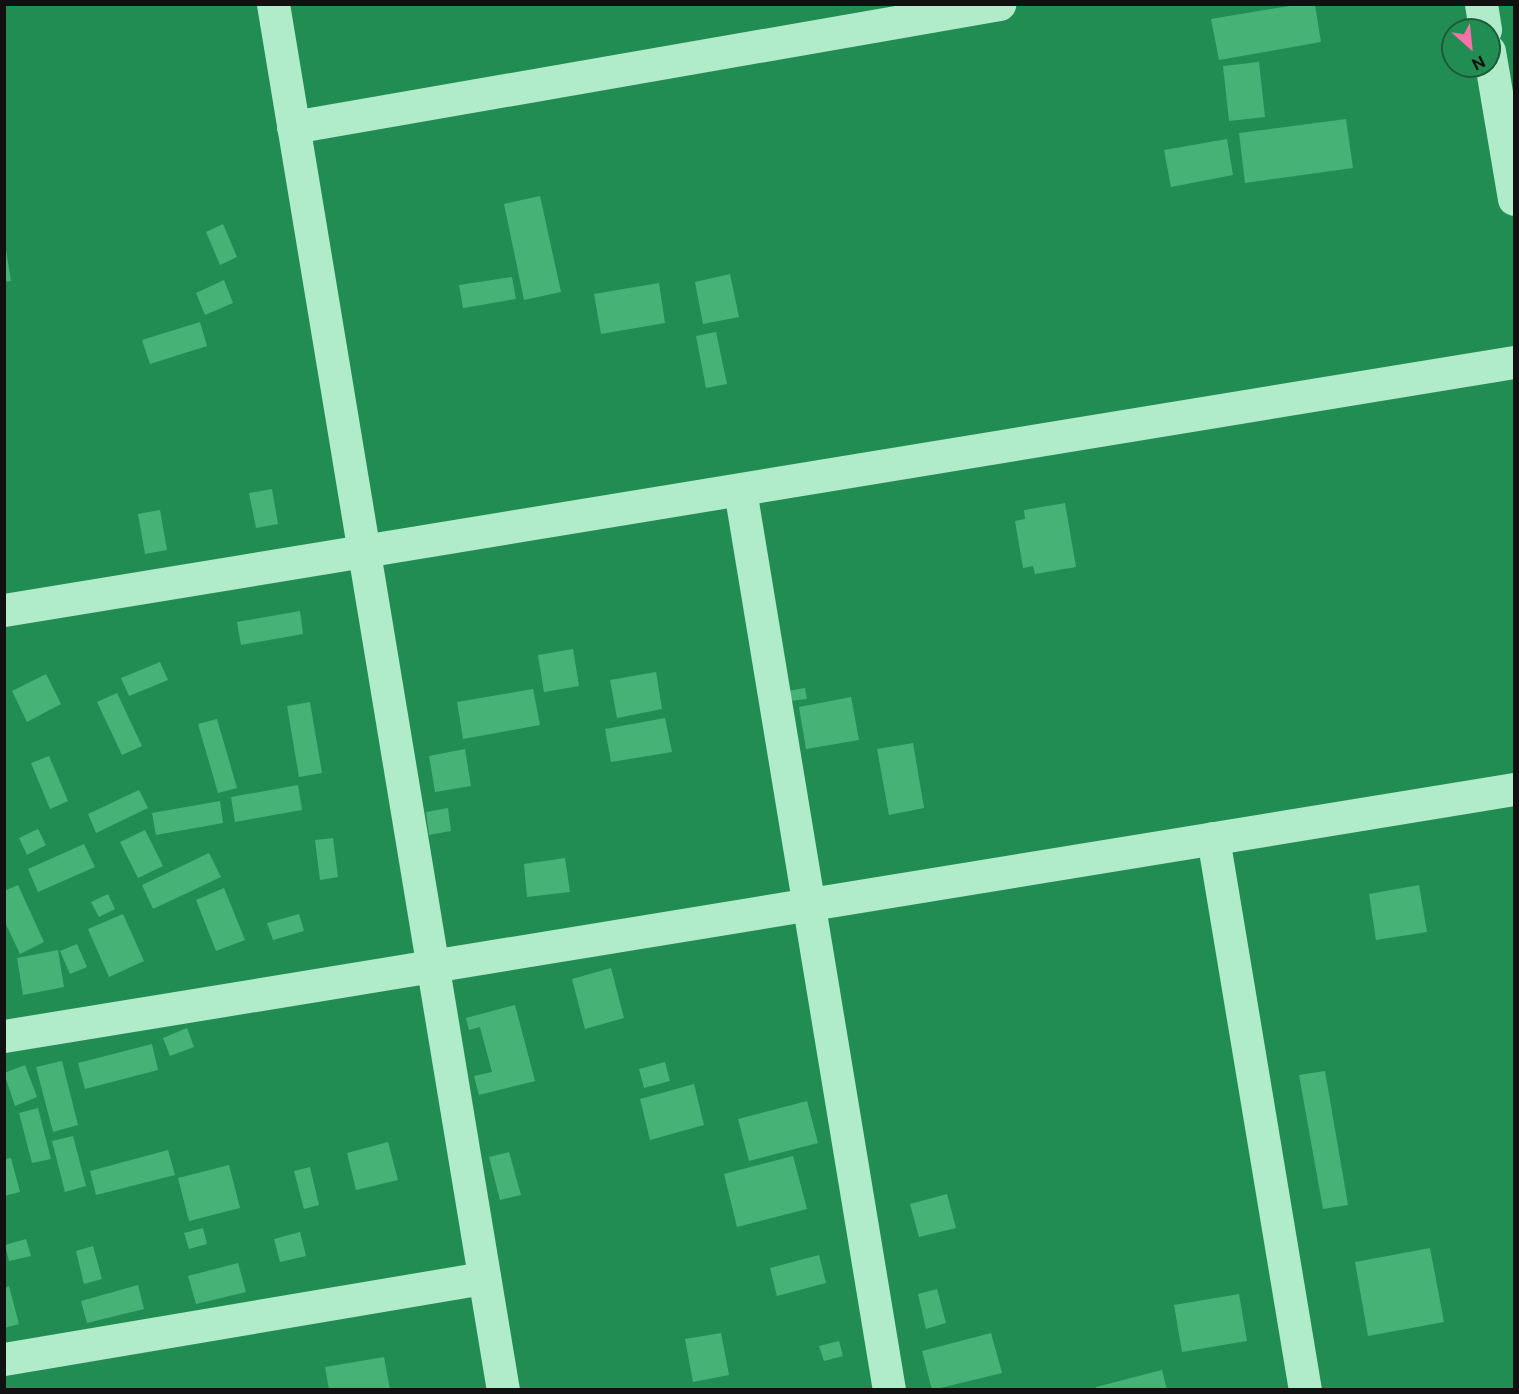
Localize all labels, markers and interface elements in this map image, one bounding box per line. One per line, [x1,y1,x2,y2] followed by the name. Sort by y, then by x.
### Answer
[1441,18,1501,78] north arrow
[1469,51,1488,74] text: N

